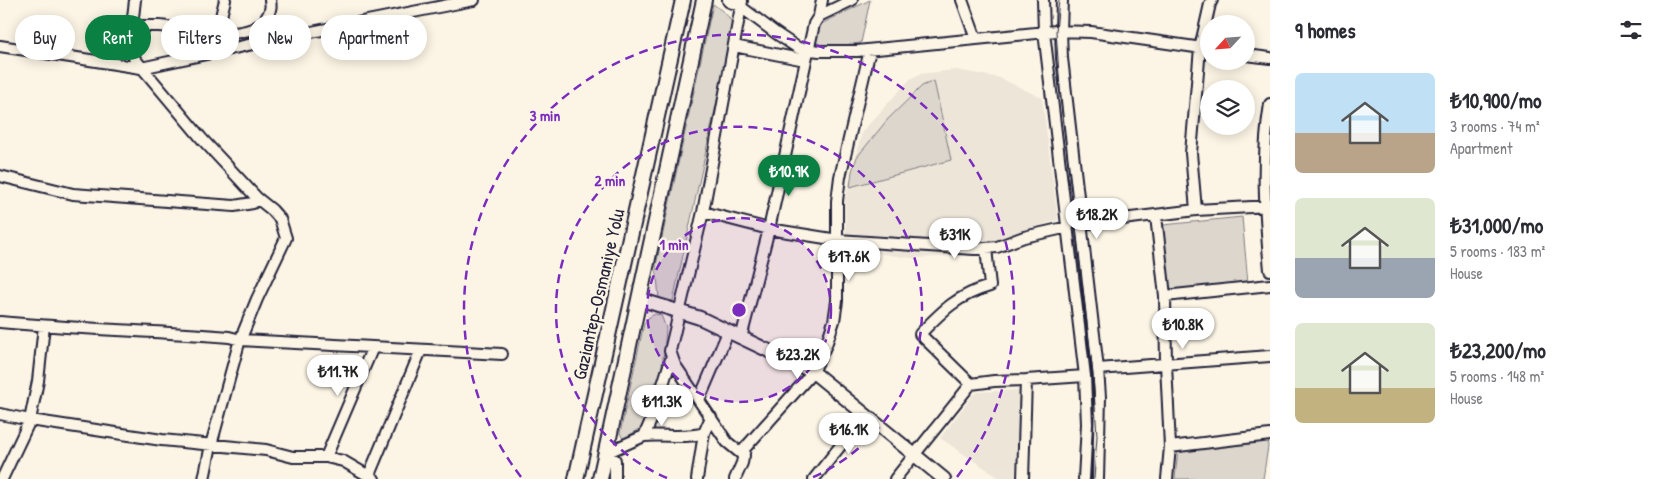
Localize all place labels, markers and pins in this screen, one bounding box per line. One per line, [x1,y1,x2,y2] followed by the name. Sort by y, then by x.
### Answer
[748,154,830,197] pin: ₺10.9K
[1056,198,1138,240] pin: ₺18.2K
[925,218,985,260] pin: ₺31K
[808,240,890,282] pin: ₺17.6K
[730,301,748,319] centre of rings
[1142,308,1224,350] pin: ₺10.8K
[757,338,839,380] pin: ₺23.2K
[297,354,379,397] pin: ₺11.7K
[621,384,703,427] pin: ₺11.3K
[808,412,890,455] pin: ₺16.1K

